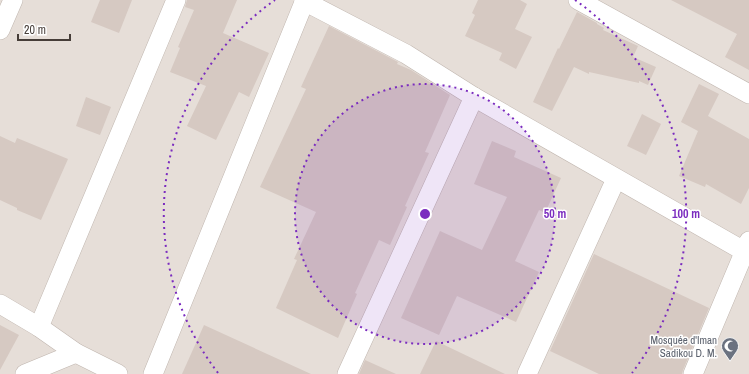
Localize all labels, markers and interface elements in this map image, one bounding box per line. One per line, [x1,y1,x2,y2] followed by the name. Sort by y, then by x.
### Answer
[18,16,70,42] scale bar
[24,22,46,38] text: 20 m
[544,206,566,222] text: 50 m
[672,206,700,222] text: 100 m
[418,207,432,221] centre of rings
[651,333,717,360] place label: Mosquée d'Iman Sadikou D. M.
[720,336,740,361] mosque icon: Mosquée d'Iman Sadikou D. M.

